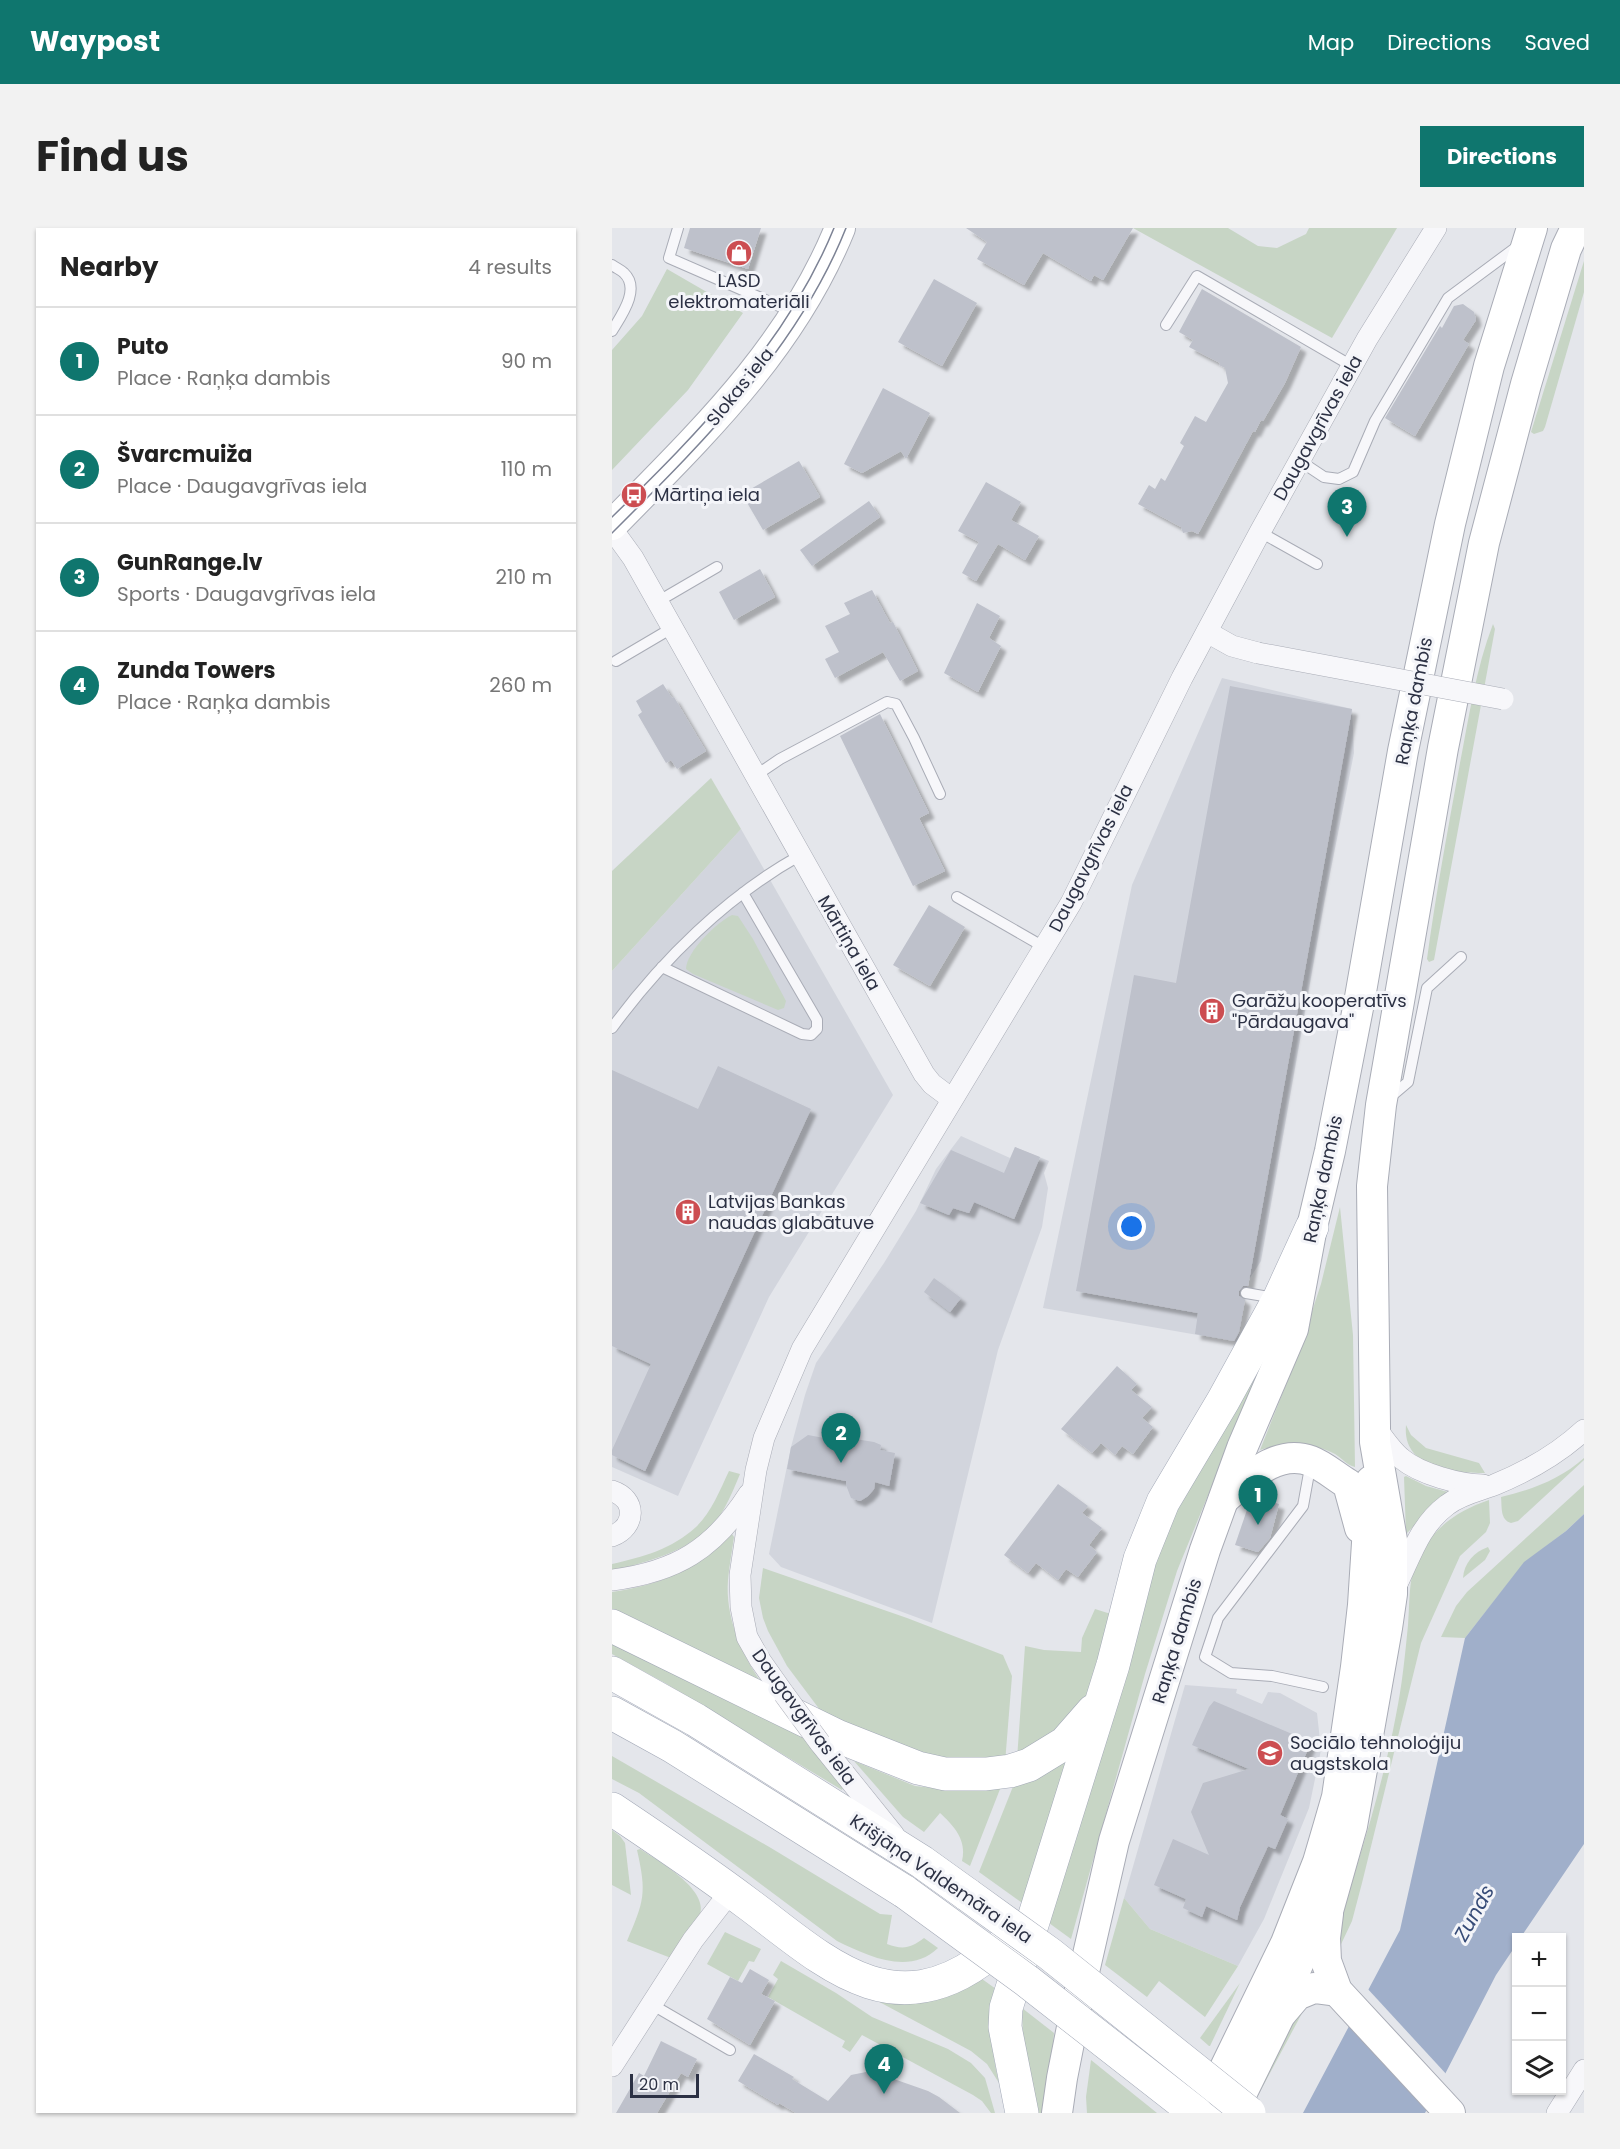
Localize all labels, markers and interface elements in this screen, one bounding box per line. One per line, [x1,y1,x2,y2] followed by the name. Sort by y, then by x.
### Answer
[30,22,160,61] text: Waypost
[1308,28,1354,57] text: Map
[1387,28,1491,57] text: Directions
[1524,28,1590,57] text: Saved
[1420,126,1584,187] button: Directions
[36,127,189,186] text: Find us
[724,238,754,268] shop icon: LASD elektromateriāli
[60,249,158,285] text: Nearby
[468,253,552,281] text: 4 results
[668,268,810,314] place label: LASD elektromateriāli
[117,331,169,362] text: Puto
[700,342,779,431] street label: Slokas iela
[76,347,83,375] text: 1
[501,347,552,375] text: 90 m
[1267,350,1368,505] street label: Daugavgrīvas iela
[117,364,331,392] text: Place · Raņķa dambis
[117,439,252,470] text: Švarcmuiža
[74,455,85,483] text: 2
[501,455,552,483] text: 110 m
[117,472,367,500] text: Place · Daugavgrīvas iela
[619,480,649,510] bus stop icon: Mārtiņa iela
[654,482,760,507] place label: Mārtiņa iela
[1328,488,1366,537] pin: 3
[117,547,263,578] text: GunRange.lv
[73,563,86,591] text: 3
[496,563,552,591] text: 210 m
[117,580,376,608] text: Sports · Daugavgrīvas iela
[1389,635,1438,767] street label: Raņķa dambis
[117,655,276,686] text: Zunda Towers
[73,671,86,699] text: 4
[489,671,552,699] text: 260 m
[117,688,331,716] text: Place · Raņķa dambis
[1042,780,1139,936] street label: Daugavgrīvas iela
[812,891,887,995] street label: Mārtiņa iela
[1232,988,1407,1034] place label: Garāžu kooperatīvs "Pārdaugava"
[1197,996,1227,1026] building icon: Garāžu kooperatīvs "Pārdaugava"
[1297,1113,1348,1245] street label: Raņķa dambis
[708,1189,874,1235] place label: Latvijas Bankas naudas glabātuve
[673,1197,703,1227] building icon: Latvijas Bankas naudas glabātuve
[1117,1212,1146,1241] your location
[822,1414,860,1463] pin: 2
[1238,1476,1278,1525] pin: 1
[1146,1575,1207,1707] street label: Raņķa dambis
[746,1643,862,1790] street label: Daugavgrīvas iela
[1290,1730,1461,1776] place label: Sociālo tehnoloģiju augstskola
[1255,1738,1285,1768] school or university icon: Sociālo tehnoloģiju augstskola
[845,1808,1037,1949] street label: Krišjāņa Valdemāra iela
[1447,1880,1501,1947] water label: Zunds
[1512,1933,1566,2095] map controls
[1512,1933,1566,1987] button: +
[1512,1987,1566,2041] button: −
[1512,2041,1566,2095] button: layers
[864,2044,904,2094] pin: 4
[630,2071,699,2098] scale bar
[639,2073,679,2096] text: 20 m

